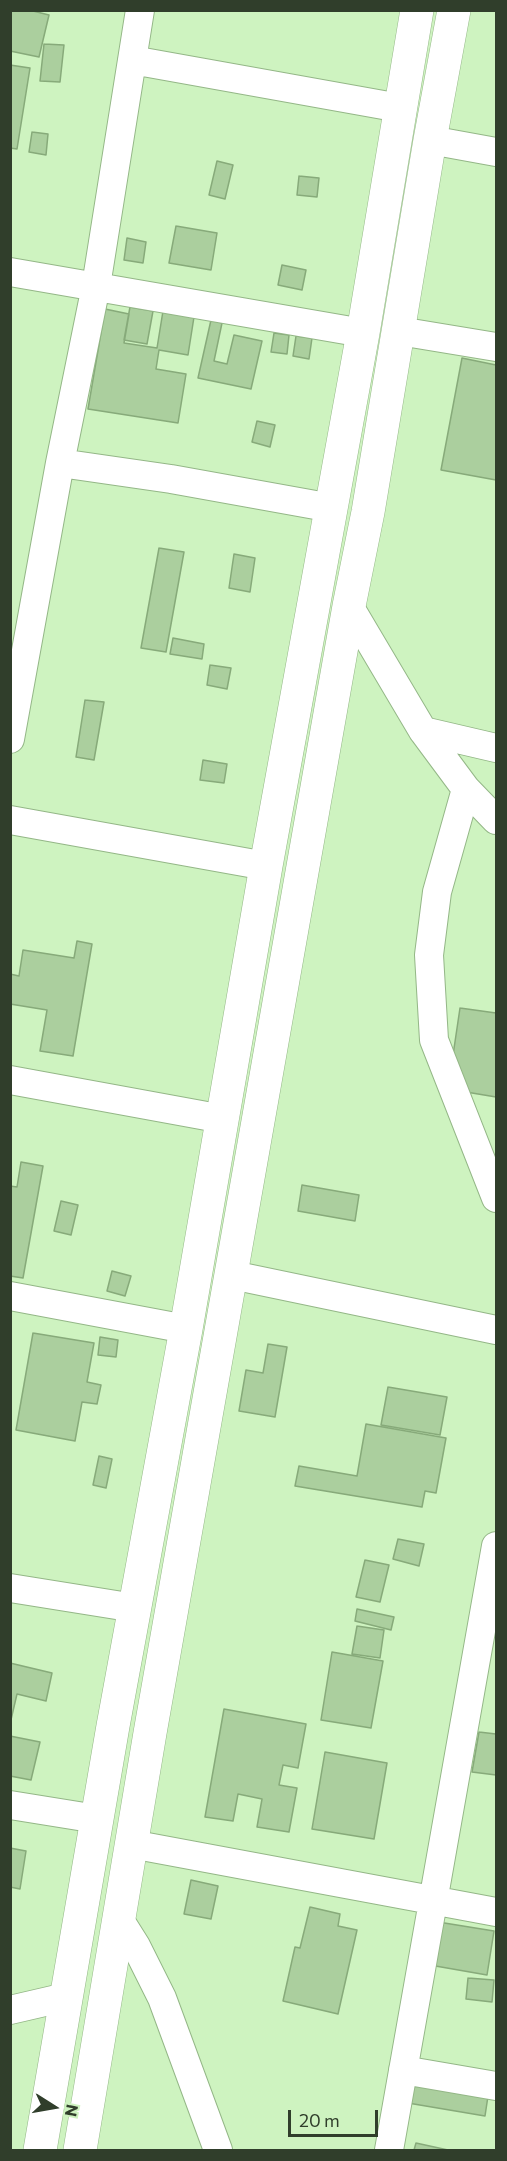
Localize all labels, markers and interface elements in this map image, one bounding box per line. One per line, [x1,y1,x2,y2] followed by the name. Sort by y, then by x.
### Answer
[24,2077,84,2137] north arrow
[291,2098,381,2136] scale bar
[62,2103,83,2118] text: N
[299,2109,340,2131] text: 20 m

